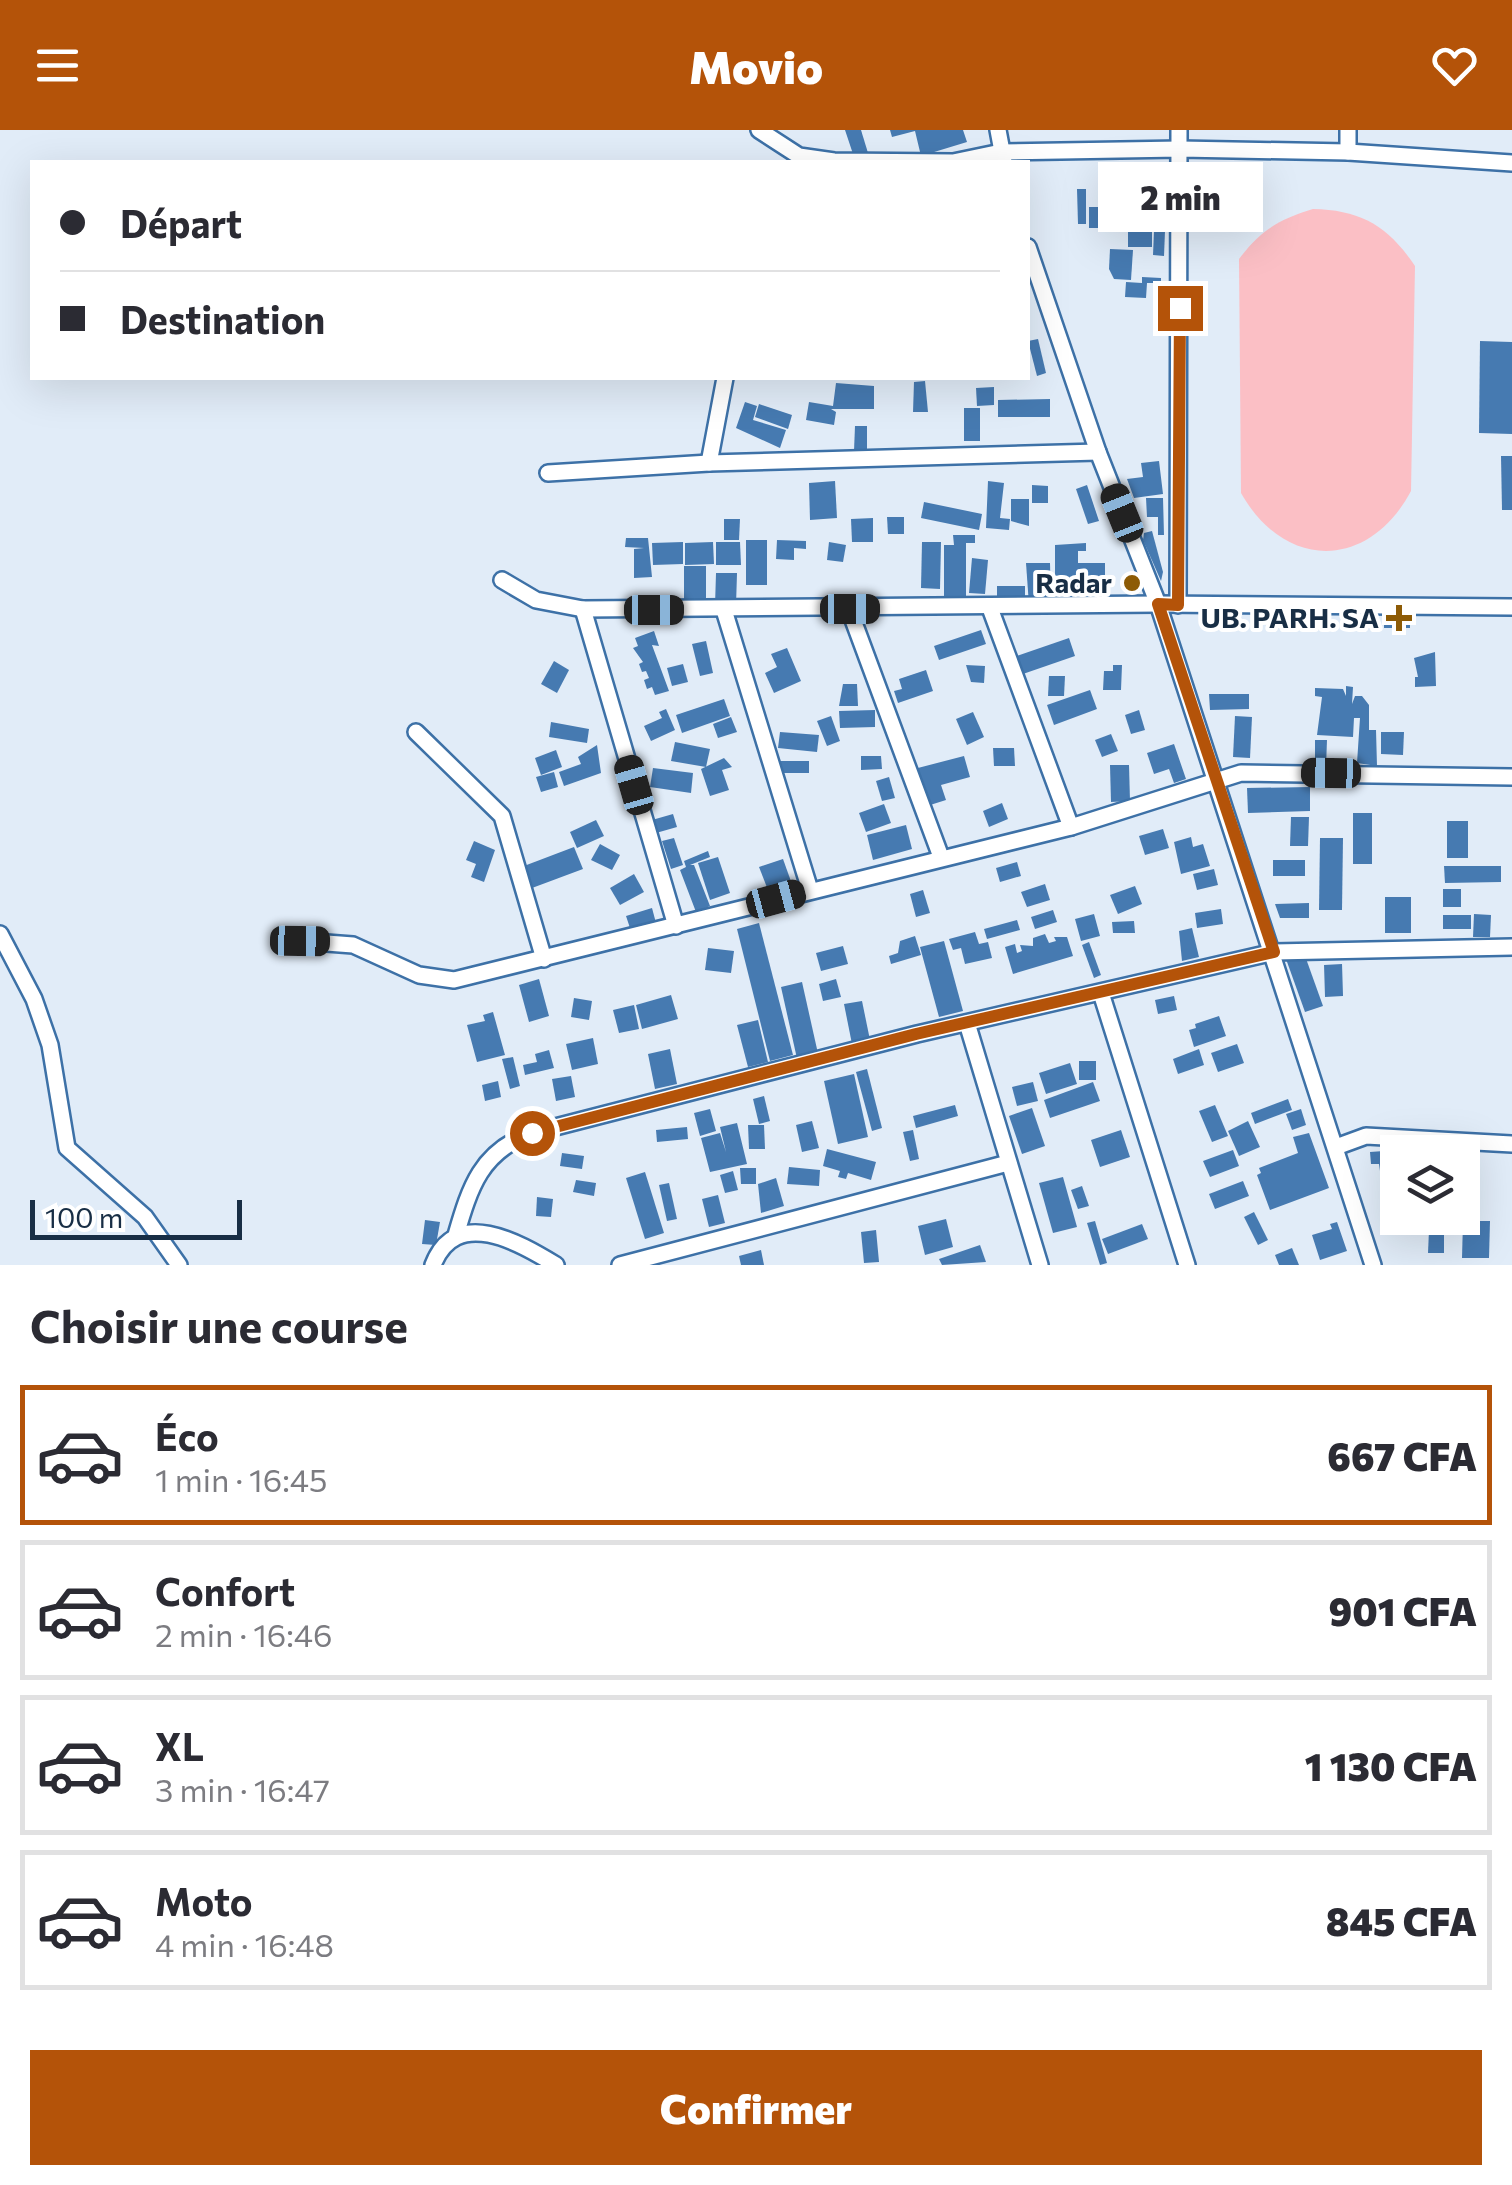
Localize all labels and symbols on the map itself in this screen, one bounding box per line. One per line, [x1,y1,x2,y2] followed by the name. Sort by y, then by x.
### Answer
[1098,163,1262,233] callout: 2 min
[1158,286,1203,331] route end
[1097,480,1147,546] car
[1035,565,1112,599] place label: Radar
[1121,572,1143,594] marker: Radar
[820,594,880,624] car
[624,595,684,625] car
[1201,600,1379,634] place label: UB. PARH. SA
[1388,607,1410,629] marker: UB. PARH. SA
[611,752,657,818] car
[1301,757,1361,789] car
[743,877,809,921] car
[270,925,330,957] car
[510,1111,555,1156] route start
[30,1195,242,1240] scale bar

